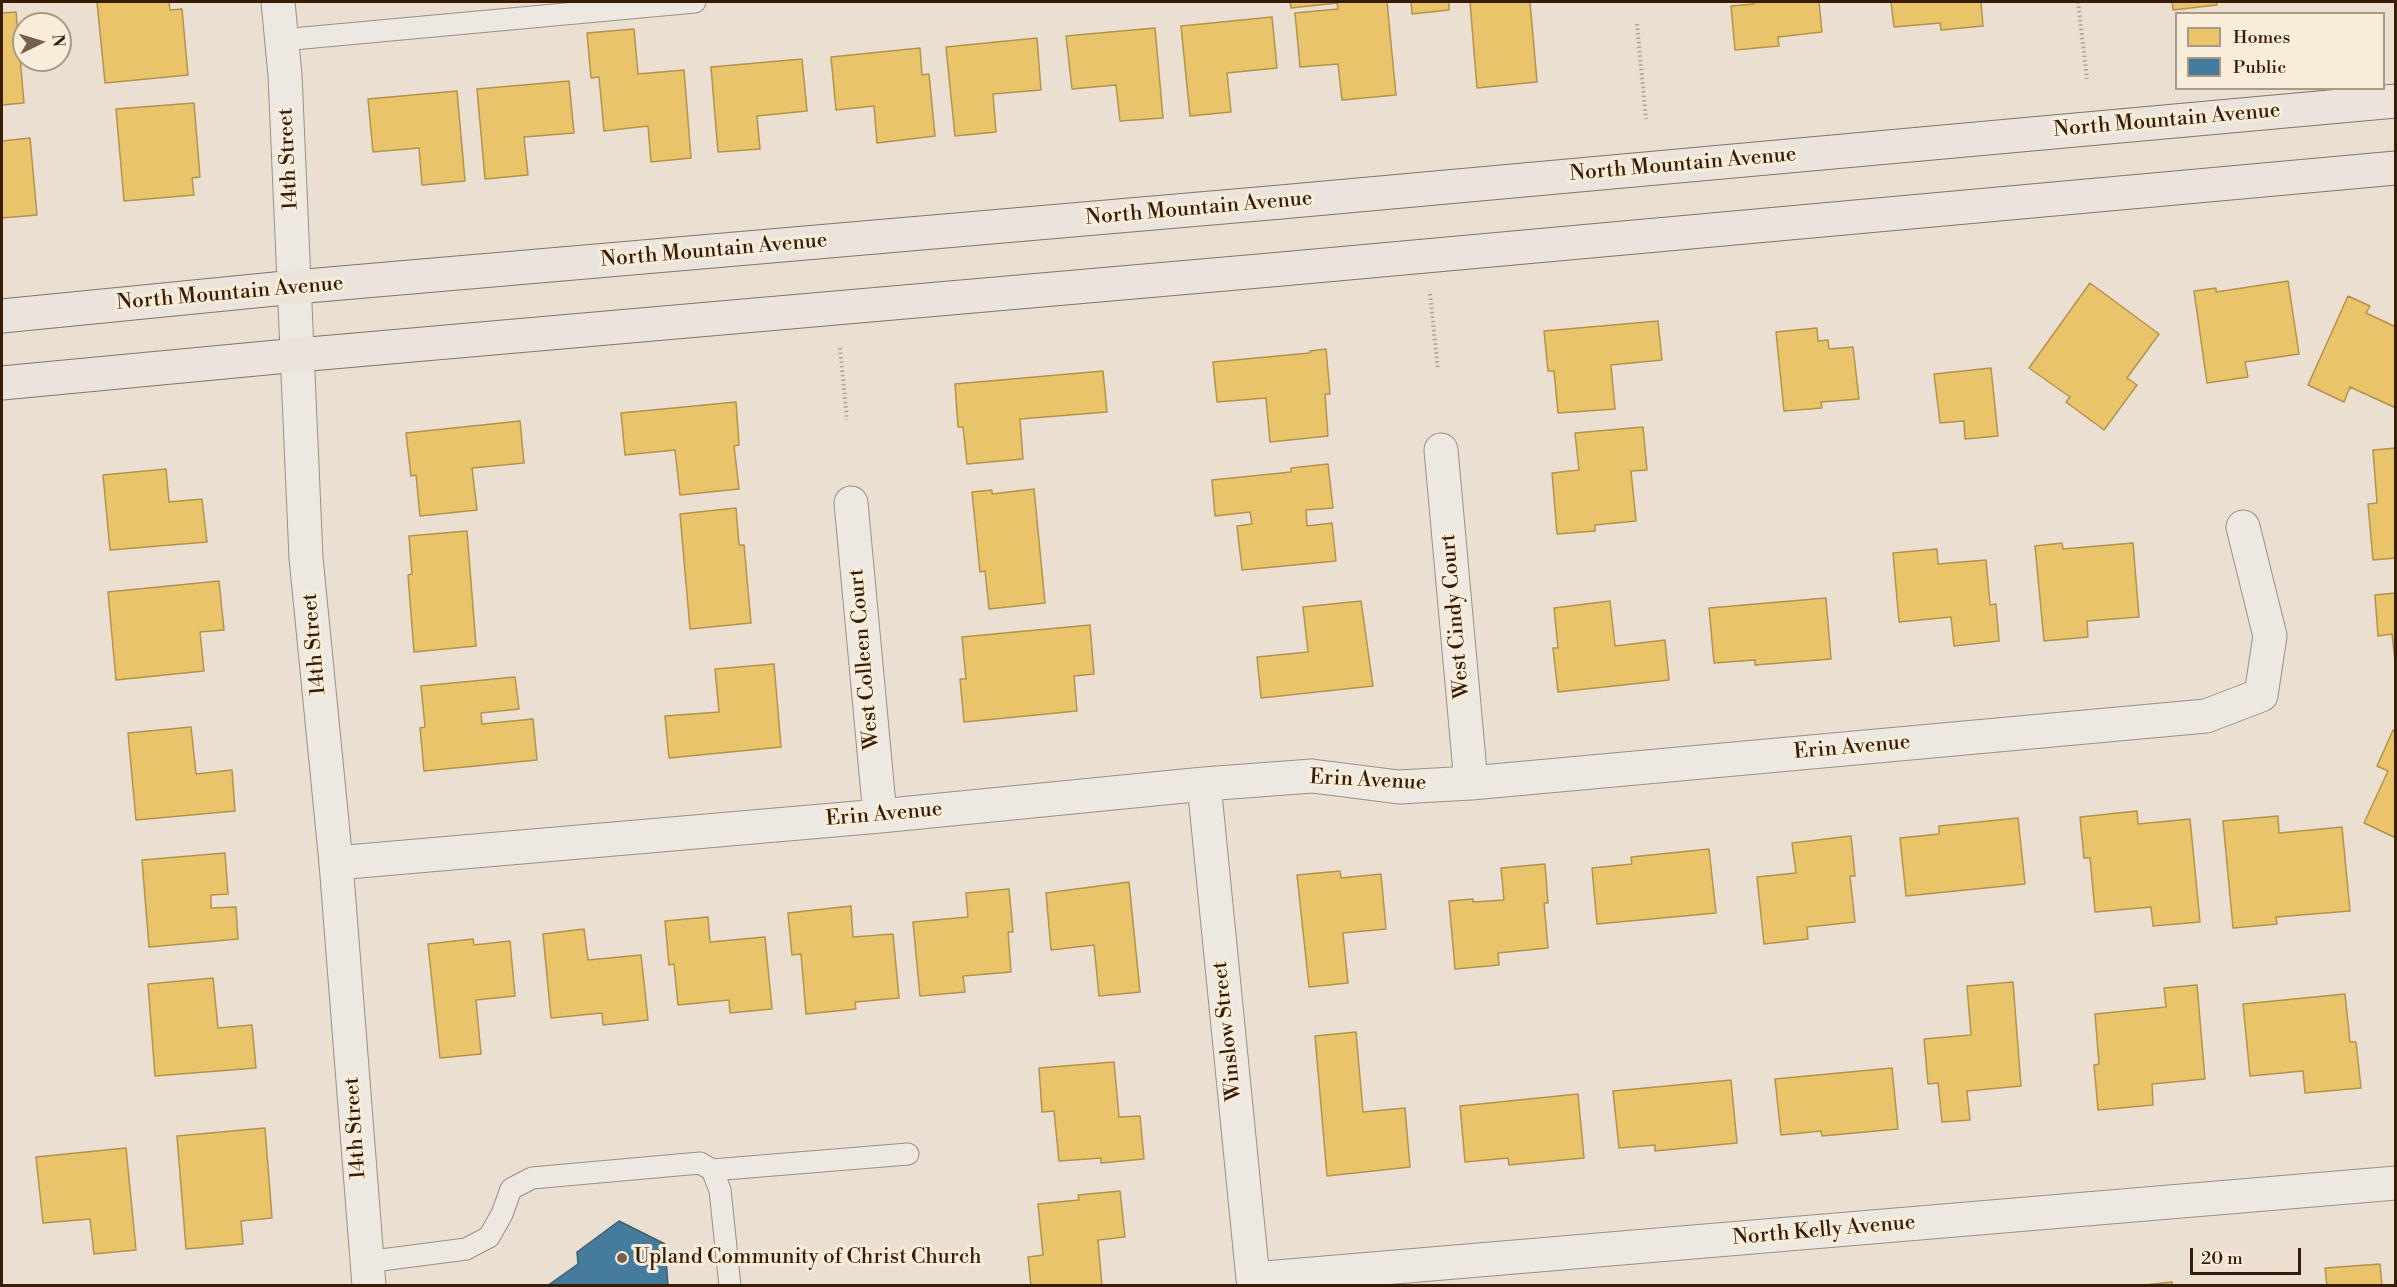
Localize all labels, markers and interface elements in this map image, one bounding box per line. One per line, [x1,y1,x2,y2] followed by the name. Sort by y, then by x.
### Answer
[12,12,72,72] north arrow
[2175,12,2385,90] legend
[2233,26,2290,49] text: Homes
[47,33,68,48] text: N
[2233,56,2286,79] text: Public
[2053,99,2281,143] street label: North Mountain Avenue
[274,107,304,211] street label: 14th Street
[1569,143,1797,187] street label: North Mountain Avenue
[1085,187,1313,231] street label: North Mountain Avenue
[600,229,828,273] street label: North Mountain Avenue
[116,272,344,316] street label: North Mountain Avenue
[1436,533,1476,699] street label: West Cindy Court
[845,568,885,750] street label: West Colleen Court
[298,592,332,696] street label: 14th Street
[1793,730,1911,766] street label: Erin Avenue
[1309,765,1427,797] street label: Erin Avenue
[825,797,943,833] street label: Erin Avenue
[1208,960,1248,1102] street label: Winslow Street
[340,1076,372,1180] street label: 14th Street
[1732,1210,1916,1252] street label: North Kelly Avenue
[2193,1236,2304,1274] scale bar
[634,1245,982,1271] place label: Upland Community of Christ Church
[2201,1247,2243,1270] text: 20 m
[615,1251,629,1265] marker: Upland Community of Christ Church

